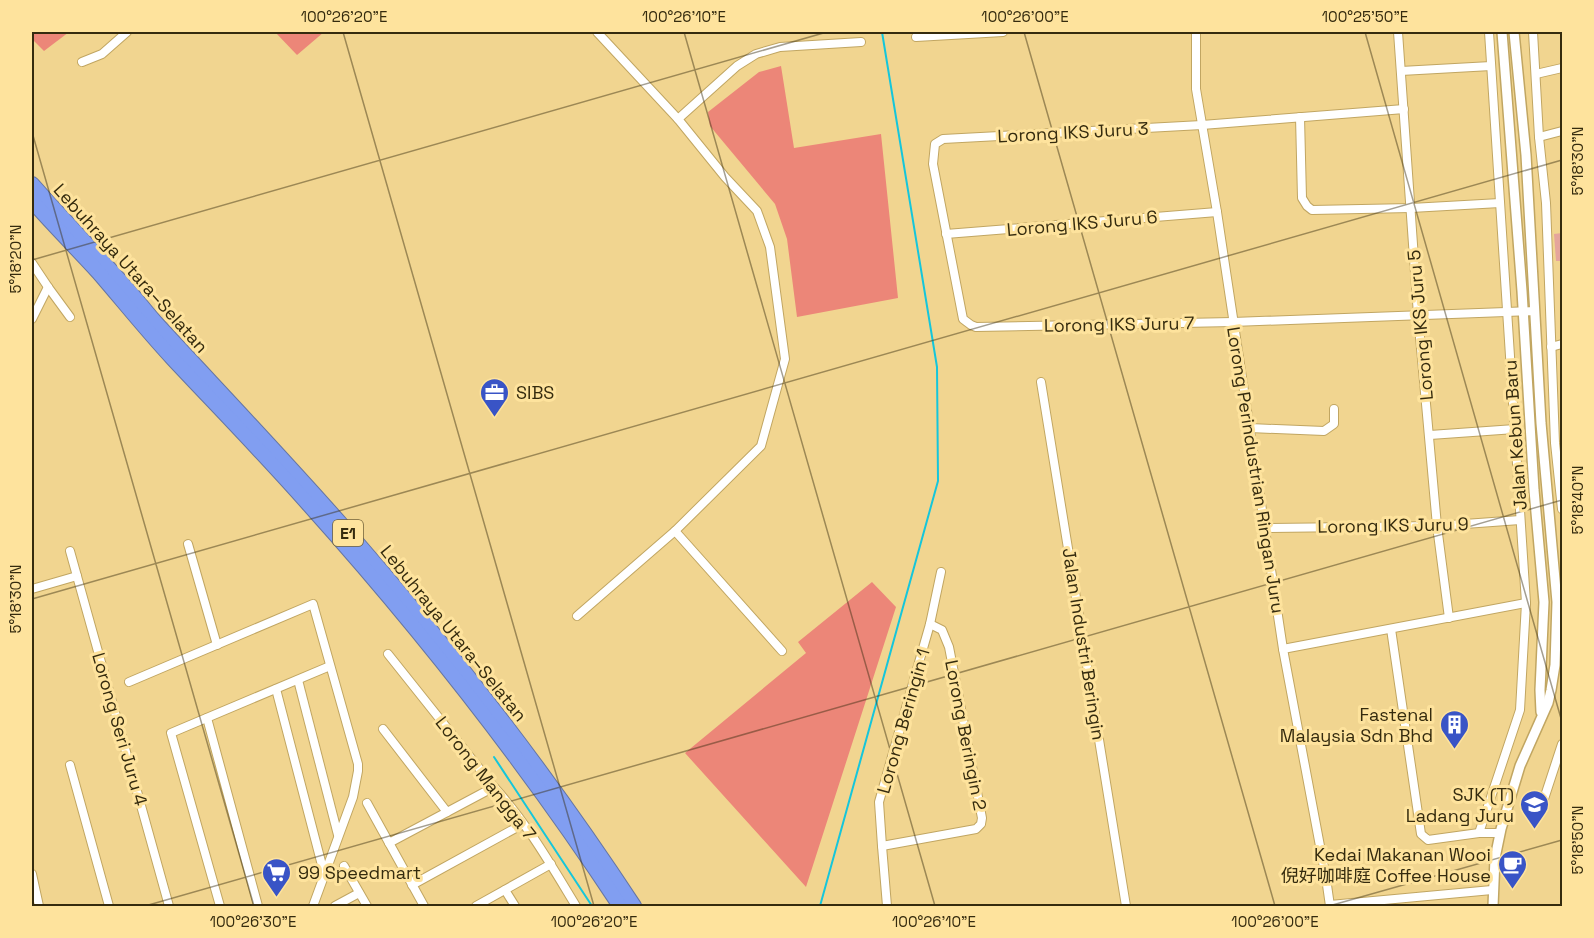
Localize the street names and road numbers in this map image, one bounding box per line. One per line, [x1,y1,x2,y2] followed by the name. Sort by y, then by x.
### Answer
[997,117,1149,147] street label: Lorong IKS Juru 3
[49,178,213,358] street label: Lebuhraya Utara–Selatan
[1006,205,1158,241] street label: Lorong IKS Juru 6
[1402,249,1438,401] street label: Lorong IKS Juru 5
[1044,311,1194,337] street label: Lorong IKS Juru 7
[1222,325,1290,615] street label: Lorong Perindustrian Ringan Juru
[1498,359,1532,511] street label: Jalan Kebun Baru
[1317,512,1469,538] street label: Lorong IKS Juru 9
[333,520,363,546] road number: E1
[376,540,532,726] street label: Lebuhraya Utara–Selatan
[1057,546,1111,742] street label: Jalan Industri Beringin
[871,646,935,796] street label: Lorong Beringin 1
[87,650,153,808] street label: Lorong Seri Juru 4
[940,658,992,812] street label: Lorong Beringin 2
[430,711,542,845] street label: Lorong Mangga 7

